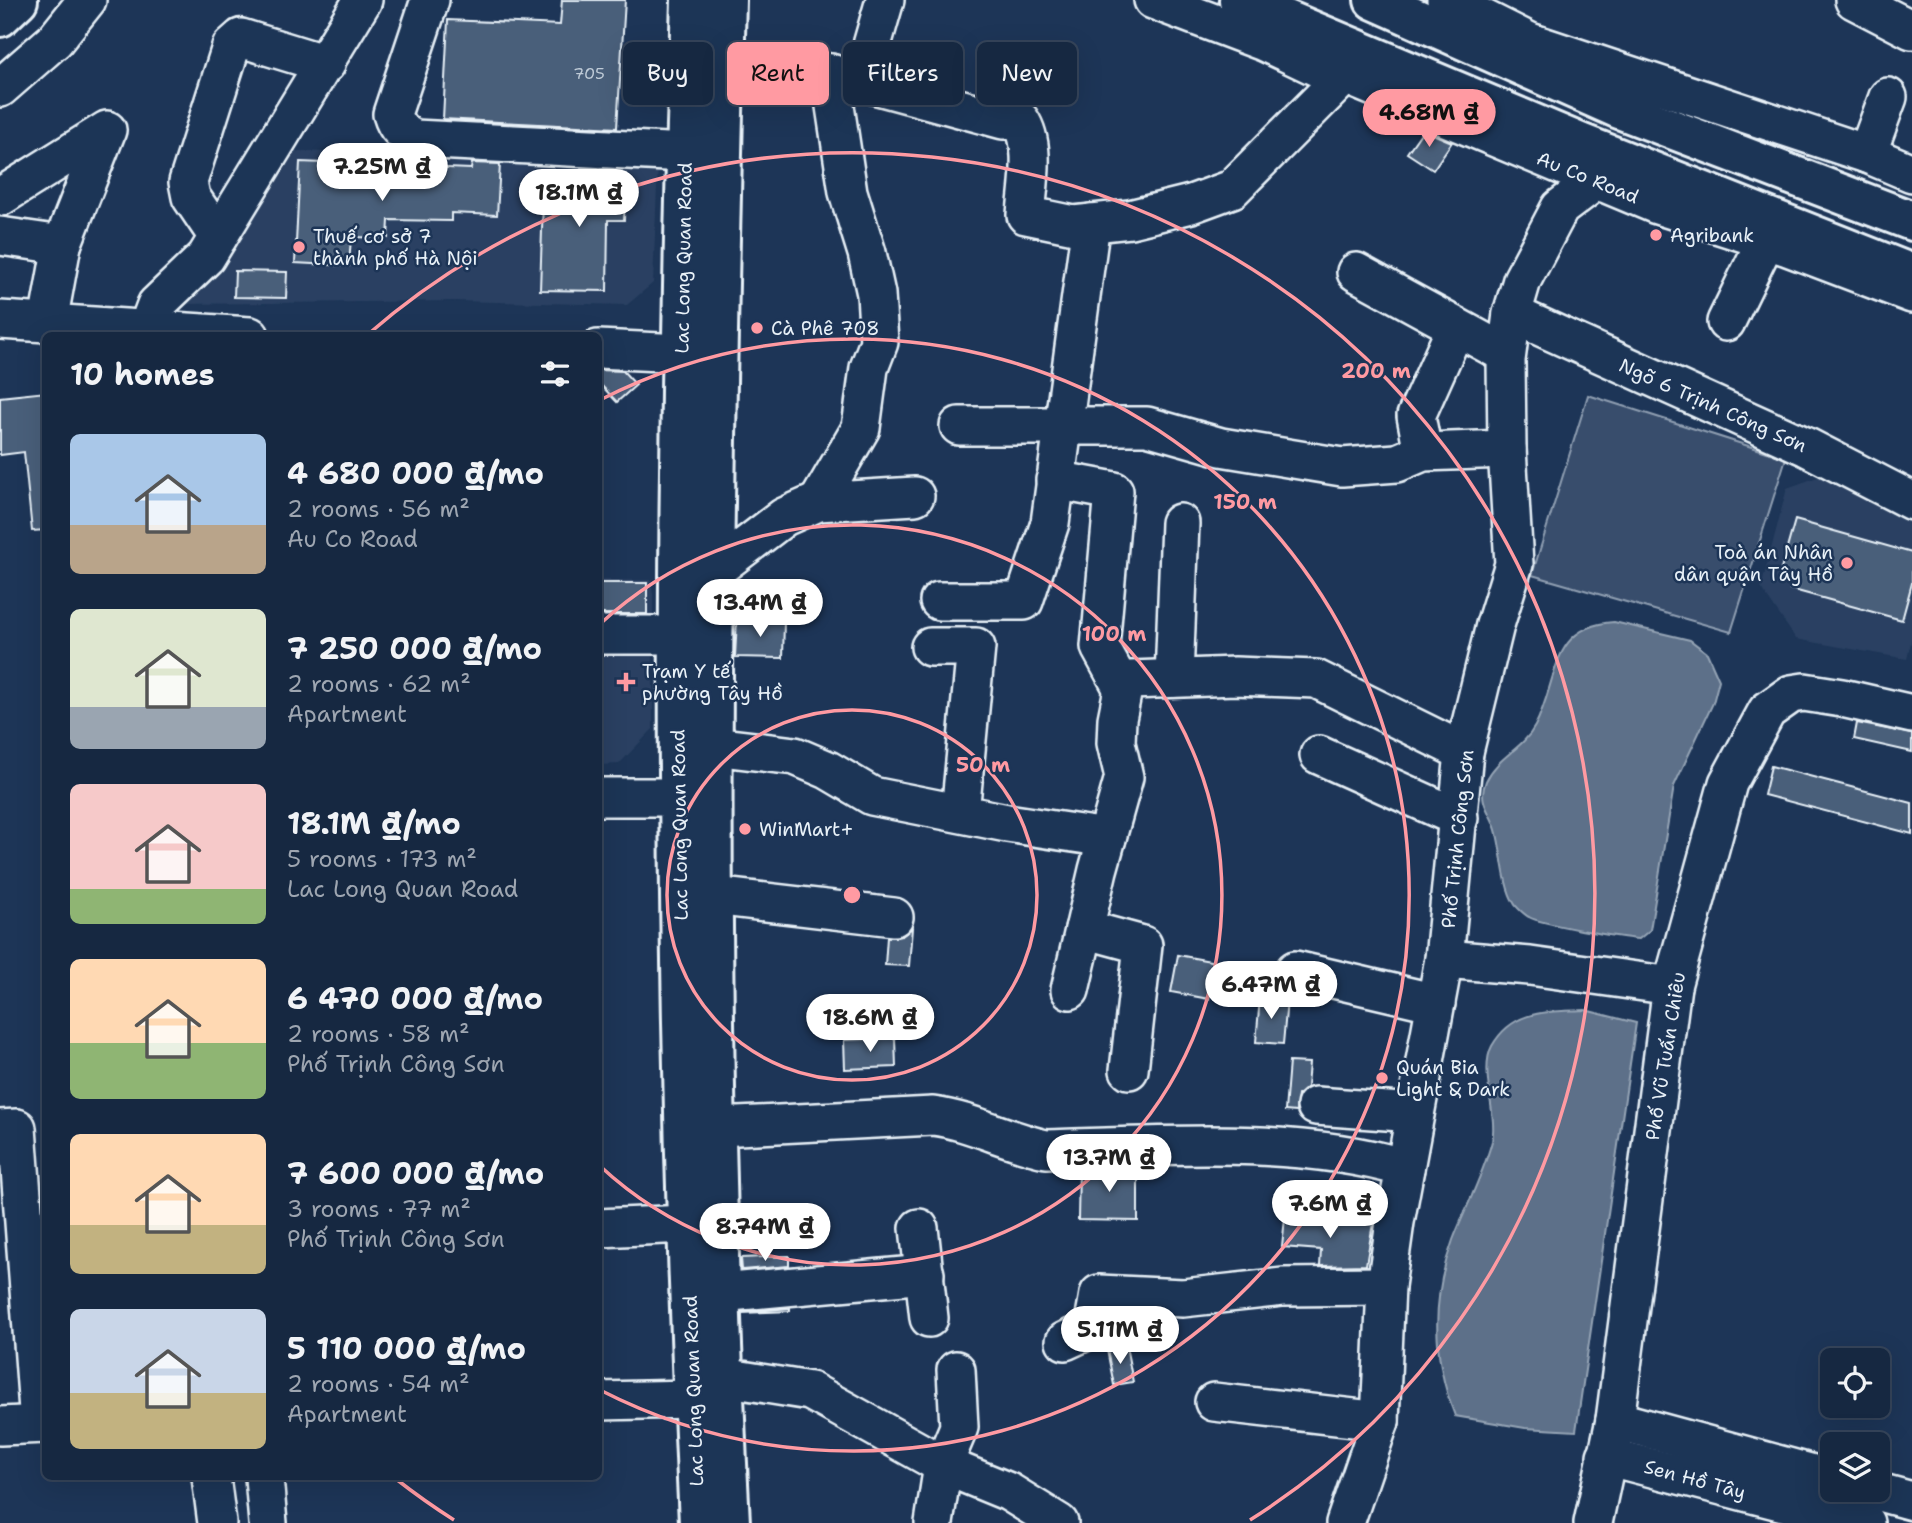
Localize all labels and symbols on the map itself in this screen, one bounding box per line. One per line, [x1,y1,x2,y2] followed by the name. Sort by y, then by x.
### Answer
[573,63,605,84] house number: 705
[1364,90,1494,149] pin: 4.68M ₫
[317,144,447,203] pin: 7.25M ₫
[1533,146,1643,209] street label: Au Co Road
[669,162,698,354] street label: Lac Long Quan Road
[514,170,644,229] pin: 18.1M ₫
[1670,223,1754,248] place label: Agribank
[313,224,478,271] place label: Thuế cơ sở 7 thành phố Hà Nội
[1648,227,1664,243] marker: Agribank
[291,239,307,255] marker: Thuế cơ sở 7 thành phố Hà Nội
[771,316,880,341] place label: Cà Phê 708
[749,320,765,336] marker: Cà Phê 708
[1615,353,1811,458] street label: Ngõ 6 Trịnh Công Sơn
[1341,357,1411,385] text: 200 m
[1213,488,1277,516] text: 150 m
[1674,540,1833,587] place label: Toà án Nhân dân quận Tây Hồ
[1839,555,1855,571] marker: Toà án Nhân dân quận Tây Hồ
[695,580,825,639] pin: 13.4M ₫
[1082,620,1146,648] text: 100 m
[642,659,783,706] place label: Trạm Y tế phường Tây Hồ
[616,672,636,692] marker: Trạm Y tế phường Tây Hồ
[665,729,694,921] street label: Lac Long Quan Road
[1436,748,1479,930] street label: Phố Trịnh Công Sơn
[956,751,1010,779] text: 50 m
[759,817,854,842] place label: WinMart+
[737,821,753,837] marker: WinMart+
[840,883,864,907] centre of rings
[1206,962,1336,1021] pin: 6.47M ₫
[1640,970,1691,1142] street label: Phố Vũ Tuấn Chiêu
[805,995,935,1054] pin: 18.6M ₫
[1396,1055,1510,1102] place label: Quán Bia Light & Dark
[1374,1070,1390,1086] marker: Quán Bia Light & Dark
[1044,1134,1174,1194] pin: 13.7M ₫
[1273,1180,1387,1240] pin: 7.6M ₫
[700,1204,830,1263] pin: 8.74M ₫
[678,1295,709,1487] street label: Lac Long Quan Road
[1055,1306,1185,1366] pin: 5.11M ₫
[1641,1454,1748,1505] street label: Sen Hồ Tây

